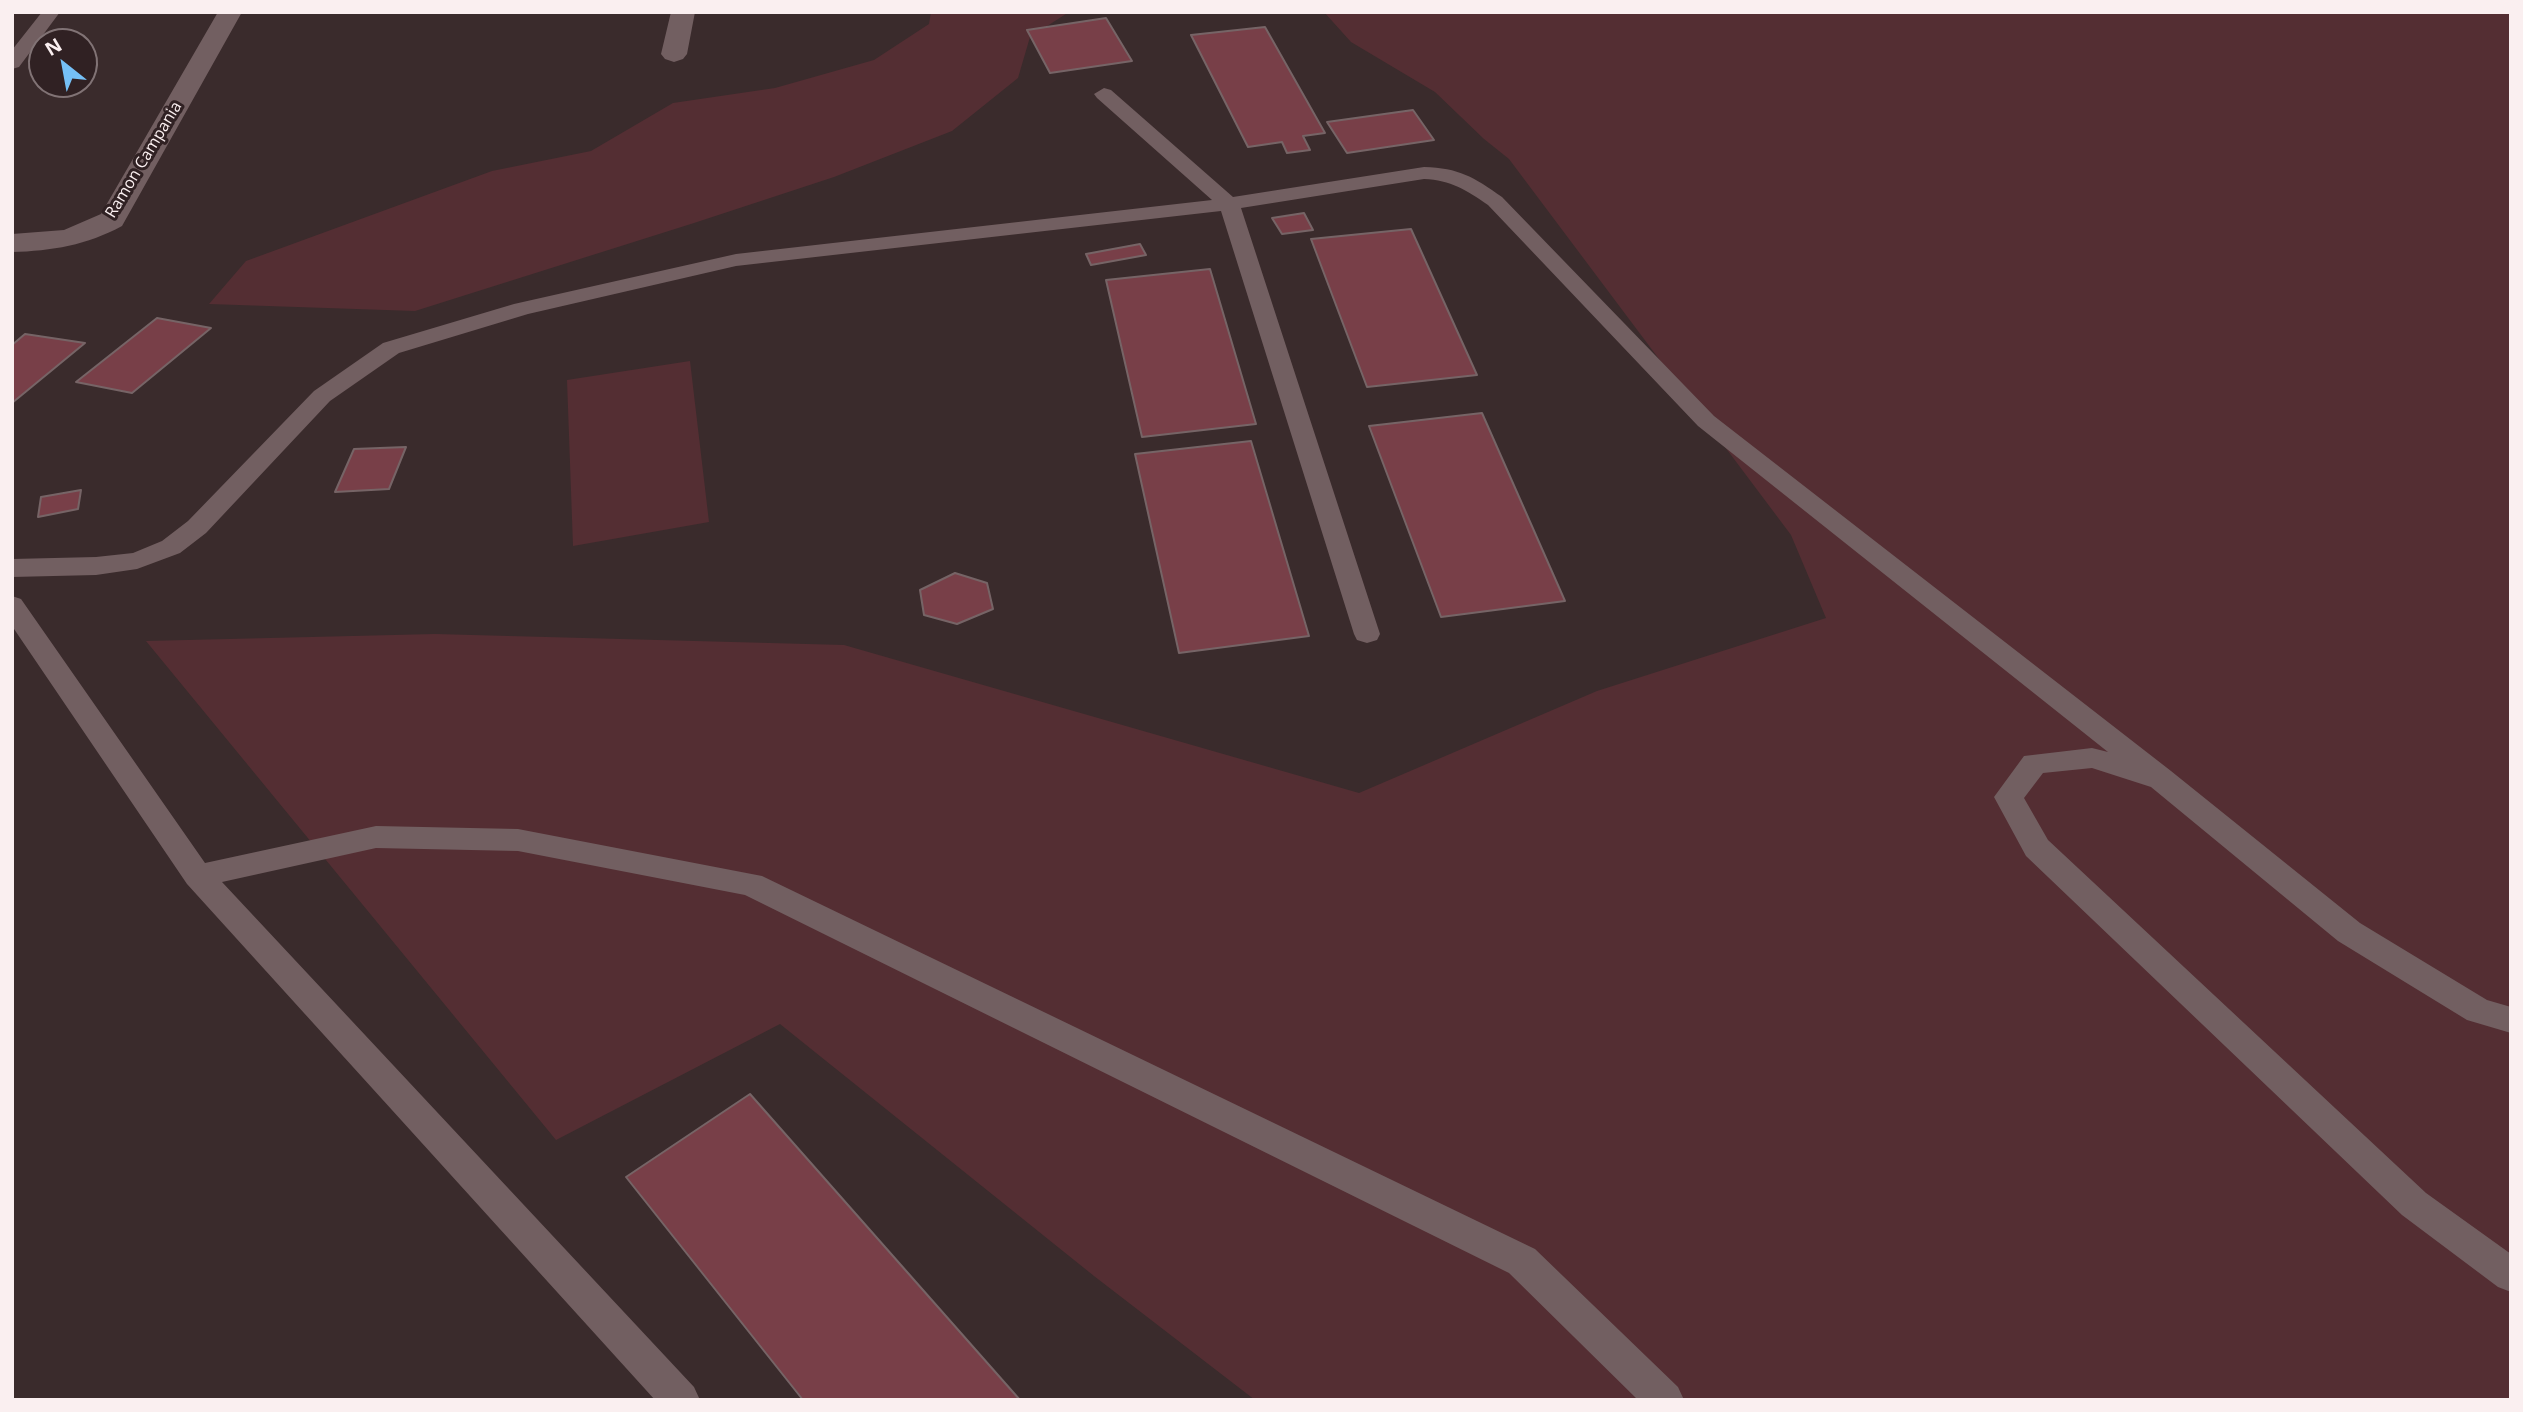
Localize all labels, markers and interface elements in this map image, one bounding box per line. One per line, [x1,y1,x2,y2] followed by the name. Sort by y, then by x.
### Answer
[28,28,98,98] north arrow
[40,32,67,62] text: N
[102,98,186,222] street label: Ramon Campania

